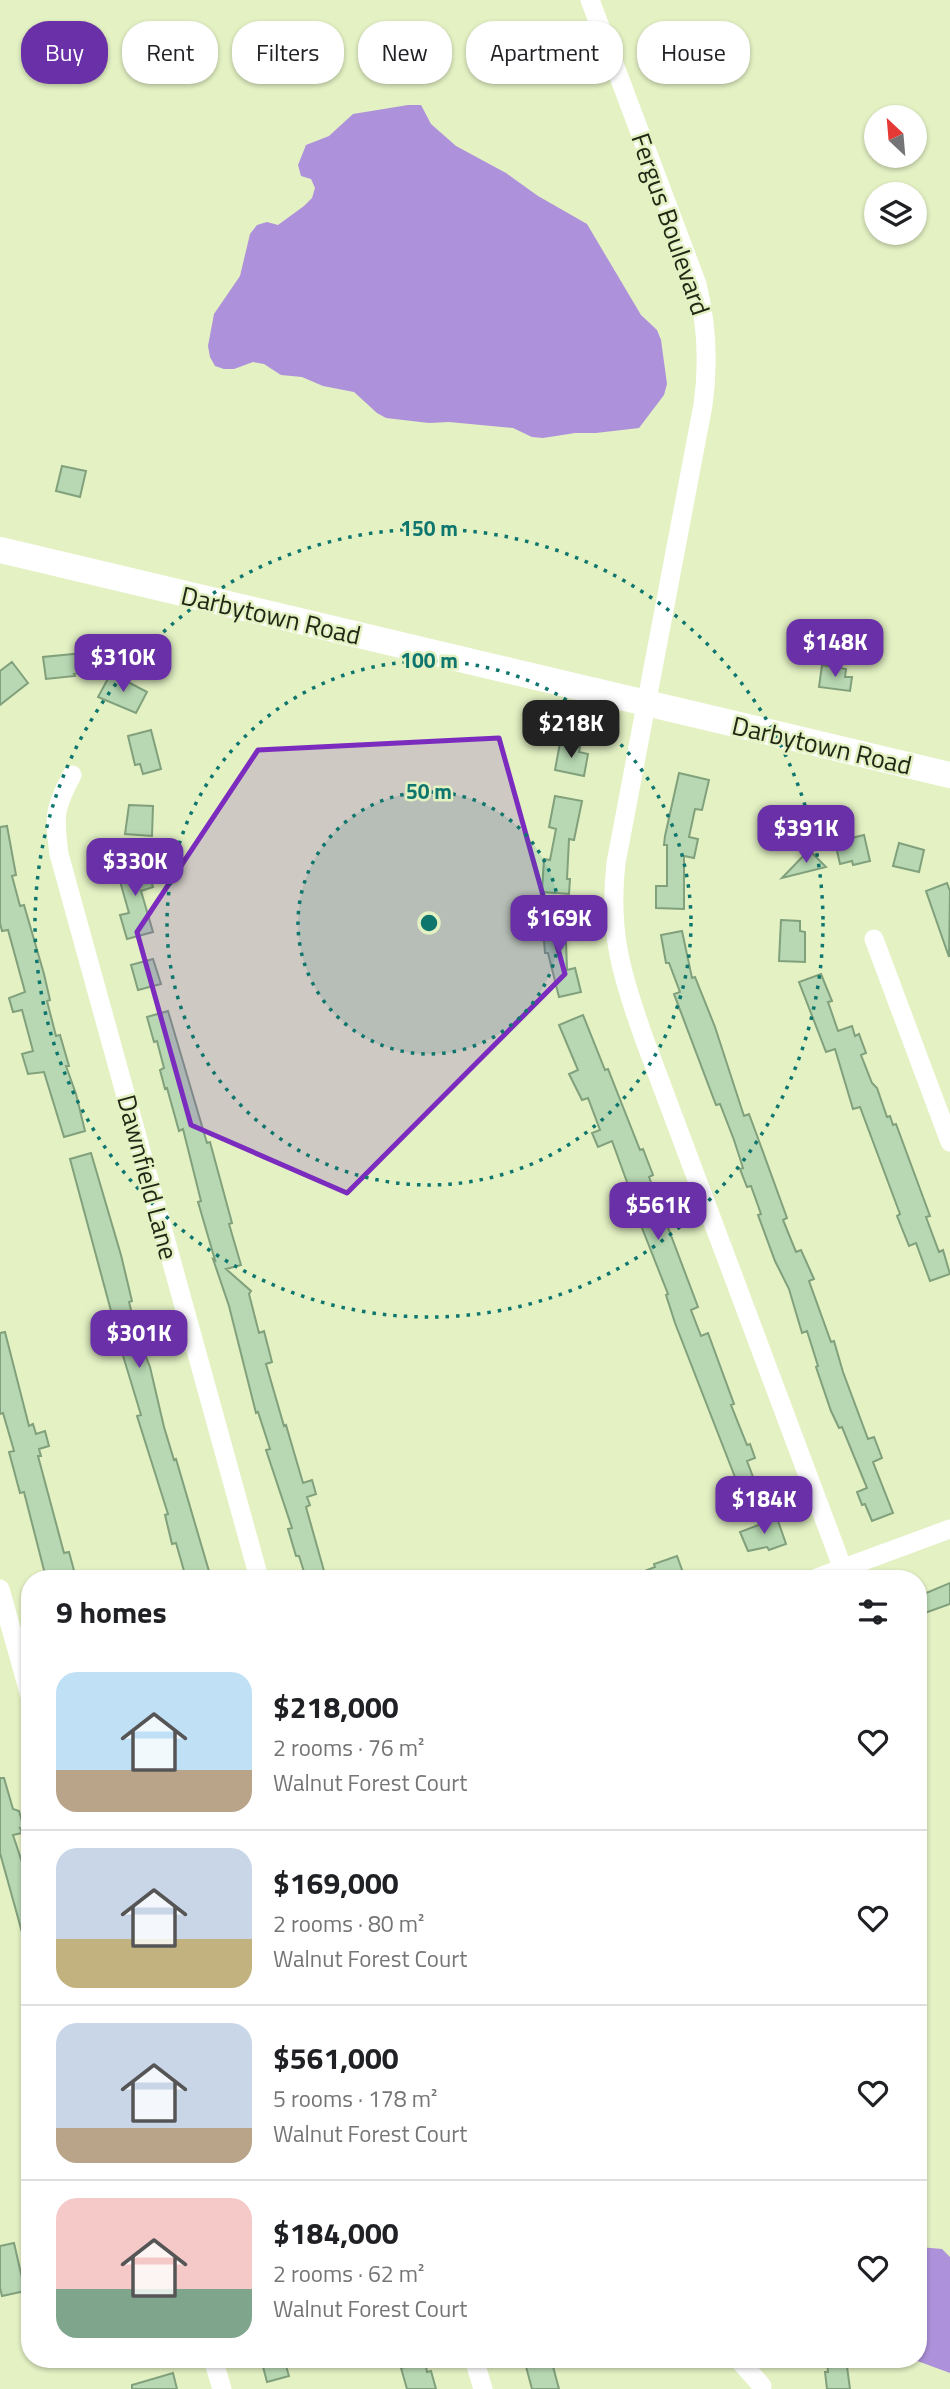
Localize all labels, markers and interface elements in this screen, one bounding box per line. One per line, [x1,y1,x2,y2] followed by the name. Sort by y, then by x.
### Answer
[21,21,108,84] chip: Buy
[122,21,218,84] chip: Rent
[232,21,344,84] chip: Filters
[358,21,452,84] chip: New
[466,21,623,84] chip: Apartment
[637,21,750,84] chip: House
[864,105,928,168] north arrow
[864,105,927,245] map controls
[622,128,720,320] street label: Fergus Boulevard
[864,182,927,245] button: layers
[400,512,458,544] text: 150 m
[177,575,365,655] street label: Darbytown Road
[786,620,884,679] pin: $148K
[802,624,868,659] text: $148K
[74,634,172,694] pin: $310K
[90,639,156,674] text: $310K
[400,644,458,676] text: 100 m
[522,700,620,760] pin: $218K
[538,705,604,740] text: $218K
[728,705,916,785] street label: Darbytown Road
[406,775,452,807] text: 50 m
[757,806,855,865] pin: $391K
[773,810,839,845] text: $391K
[86,838,184,898] pin: $330K
[102,843,168,878] text: $330K
[510,895,608,955] pin: $169K
[526,900,592,935] text: $169K
[417,911,441,935] centre of rings
[107,1090,189,1264] street label: Dawnfield Lane
[609,1182,707,1242] pin: $561K
[625,1187,691,1222] text: $561K
[90,1310,188,1370] pin: $301K
[106,1315,172,1350] text: $301K
[715,1476,813,1536] pin: $184K
[731,1481,797,1516] text: $184K
[56,1589,167,1635] text: 9 homes
[854,1593,892,1631] icon: filters
[273,1684,399,1730] text: $218,000
[112,1700,196,1784] icon: home
[854,1723,892,1761] icon: heart
[273,1730,424,1765] text: 2 rooms · 76 m²
[273,1765,467,1800] text: Walnut Forest Court
[273,1860,399,1906] text: $169,000
[112,1876,196,1960] icon: home
[854,1899,892,1937] icon: heart
[273,1906,424,1941] text: 2 rooms · 80 m²
[273,1941,467,1976] text: Walnut Forest Court
[273,2035,399,2081] text: $561,000
[112,2051,196,2135] icon: home
[854,2074,892,2112] icon: heart
[273,2081,437,2116] text: 5 rooms · 178 m²
[273,2116,467,2151] text: Walnut Forest Court
[273,2210,399,2256] text: $184,000
[112,2226,196,2310] icon: home
[854,2249,892,2287] icon: heart
[273,2256,424,2291] text: 2 rooms · 62 m²
[273,2291,467,2326] text: Walnut Forest Court

